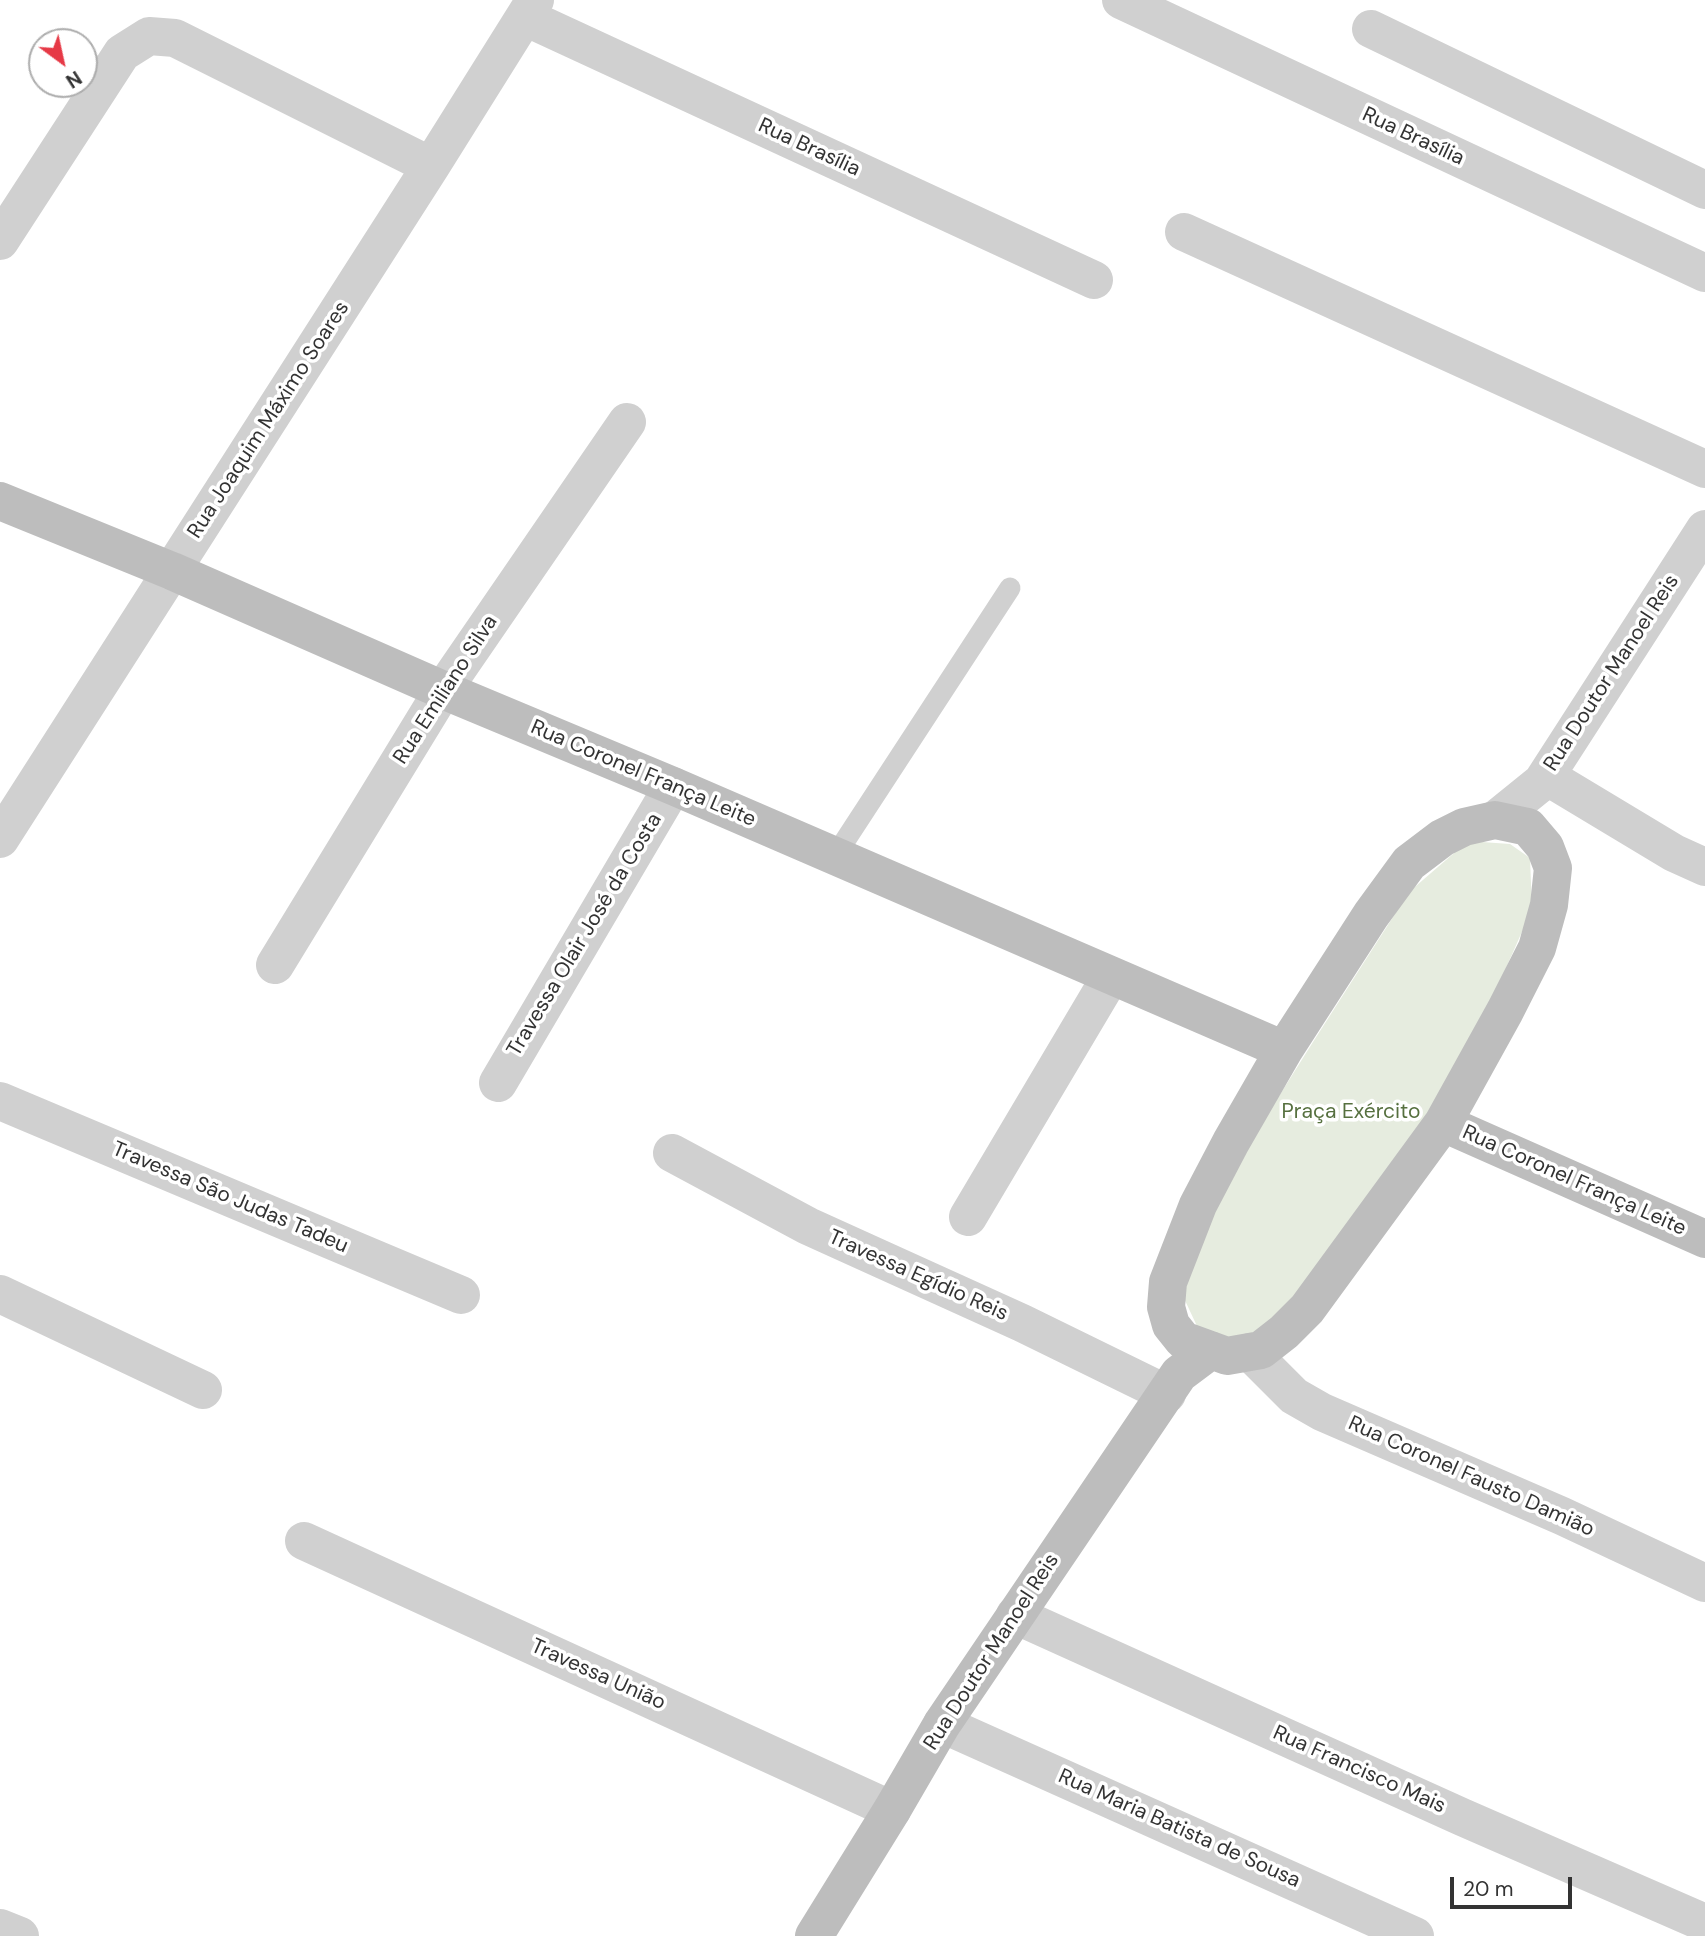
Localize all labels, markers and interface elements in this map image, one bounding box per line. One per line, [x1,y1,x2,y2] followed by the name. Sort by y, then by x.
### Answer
[28,28,98,98] north arrow
[61,65,86,94] text: N
[1358,102,1468,172] street label: Rua Brasília
[754,113,864,183] street label: Rua Brasília
[183,297,355,543] street label: Rua Joaquim Máximo Soares
[1539,570,1685,776] street label: Rua Doutor Manoel Reis
[389,611,503,769] street label: Rua Emiliano Silva
[527,715,759,833] street label: Rua Coronel França Leite
[502,809,668,1061] street label: Travessa Olair José da Costa
[1282,1099,1420,1125] park label: Praça Exército
[1458,1120,1690,1242] street label: Rua Coronel França Leite
[108,1137,352,1259] street label: Travessa São Judas Tadeu
[824,1225,1012,1327] street label: Travessa Egídio Reis
[1344,1411,1598,1543] street label: Rua Coronel Fausto Damião
[919,1549,1065,1755] street label: Rua Doutor Manoel Reis
[527,1634,669,1716] street label: Travessa União
[1269,1721,1449,1819] street label: Rua Francisco Mais
[1054,1764,1304,1894] street label: Rua Maria Batista de Sousa
[1453,1862,1576,1906] scale bar
[1463,1875,1514,1903] text: 20 m

